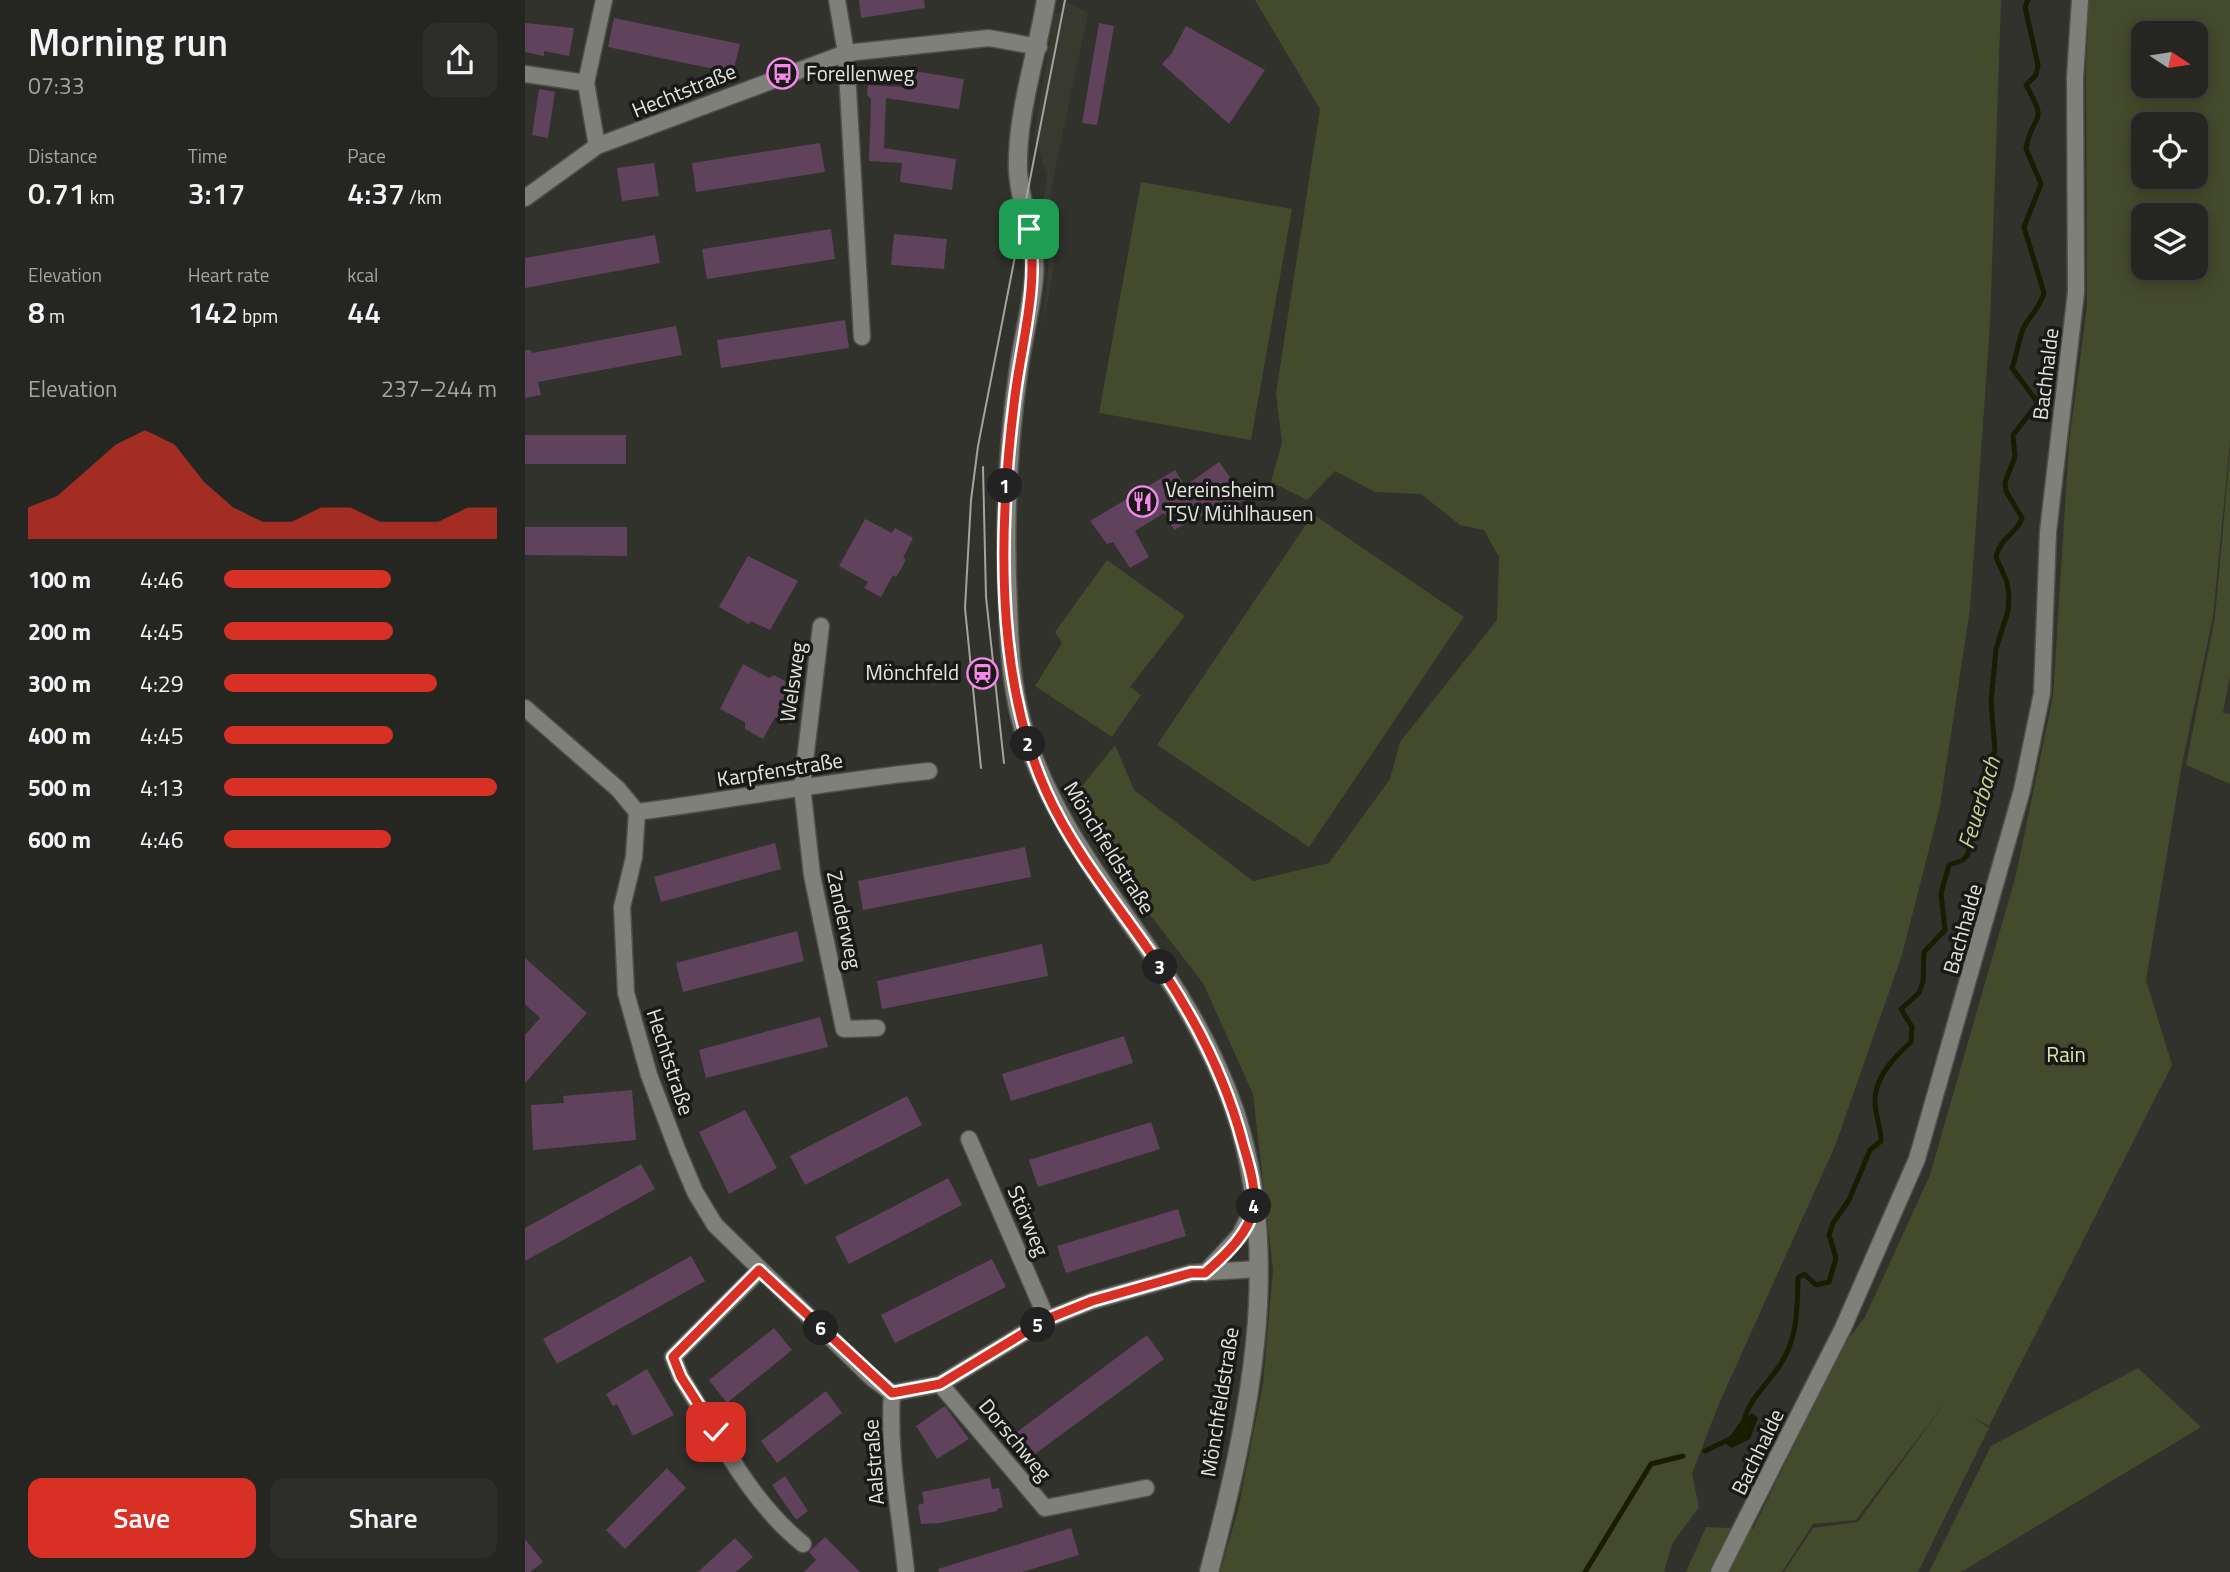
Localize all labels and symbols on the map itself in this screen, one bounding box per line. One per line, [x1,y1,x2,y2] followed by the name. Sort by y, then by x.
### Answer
[2131,21,2209,98] north arrow
[627,55,741,126] street label: Hechtstraße
[766,57,800,91] bus stop icon: Forellenweg
[806,57,914,89] place label: Forellenweg
[999,199,1059,259] pin
[2024,326,2067,422] street label: Bachhalde
[987,468,1023,504] pin: 1
[1165,473,1314,529] place label: Vereinsheim TSV Mühlhausen
[1125,485,1159,519] restaurant icon: Vereinsheim TSV Mühlhausen
[771,640,813,724] street label: Welsweg
[865,656,959,688] place label: Mönchfeld
[965,656,999,690] station icon: Mönchfeld
[1011,726,1045,762] pin: 2
[715,743,845,795] street label: Karpfenstraße
[1948,752,2009,853] water label: Feuerbach
[1056,775,1163,920] street label: Mönchfeldstraße
[819,868,871,972] street label: Zanderweg
[1934,880,1990,977] street label: Bachhalde
[1143,950,1177,984] pin: 3
[639,1004,703,1119] street label: Hechtstraße
[2046,1038,2086,1070] park label: Rain
[1000,1180,1058,1261] street label: Störweg
[1237,1188,1271,1224] pin: 4
[1021,1308,1055,1342] pin: 5
[803,1310,839,1346] pin: 6
[1191,1325,1247,1479] street label: Mönchfeldstraße
[972,1391,1060,1488] street label: Dorschweg
[686,1402,746,1462] pin
[1722,1403,1792,1500] street label: Bachhalde
[854,1418,892,1506] street label: Aalstraße

